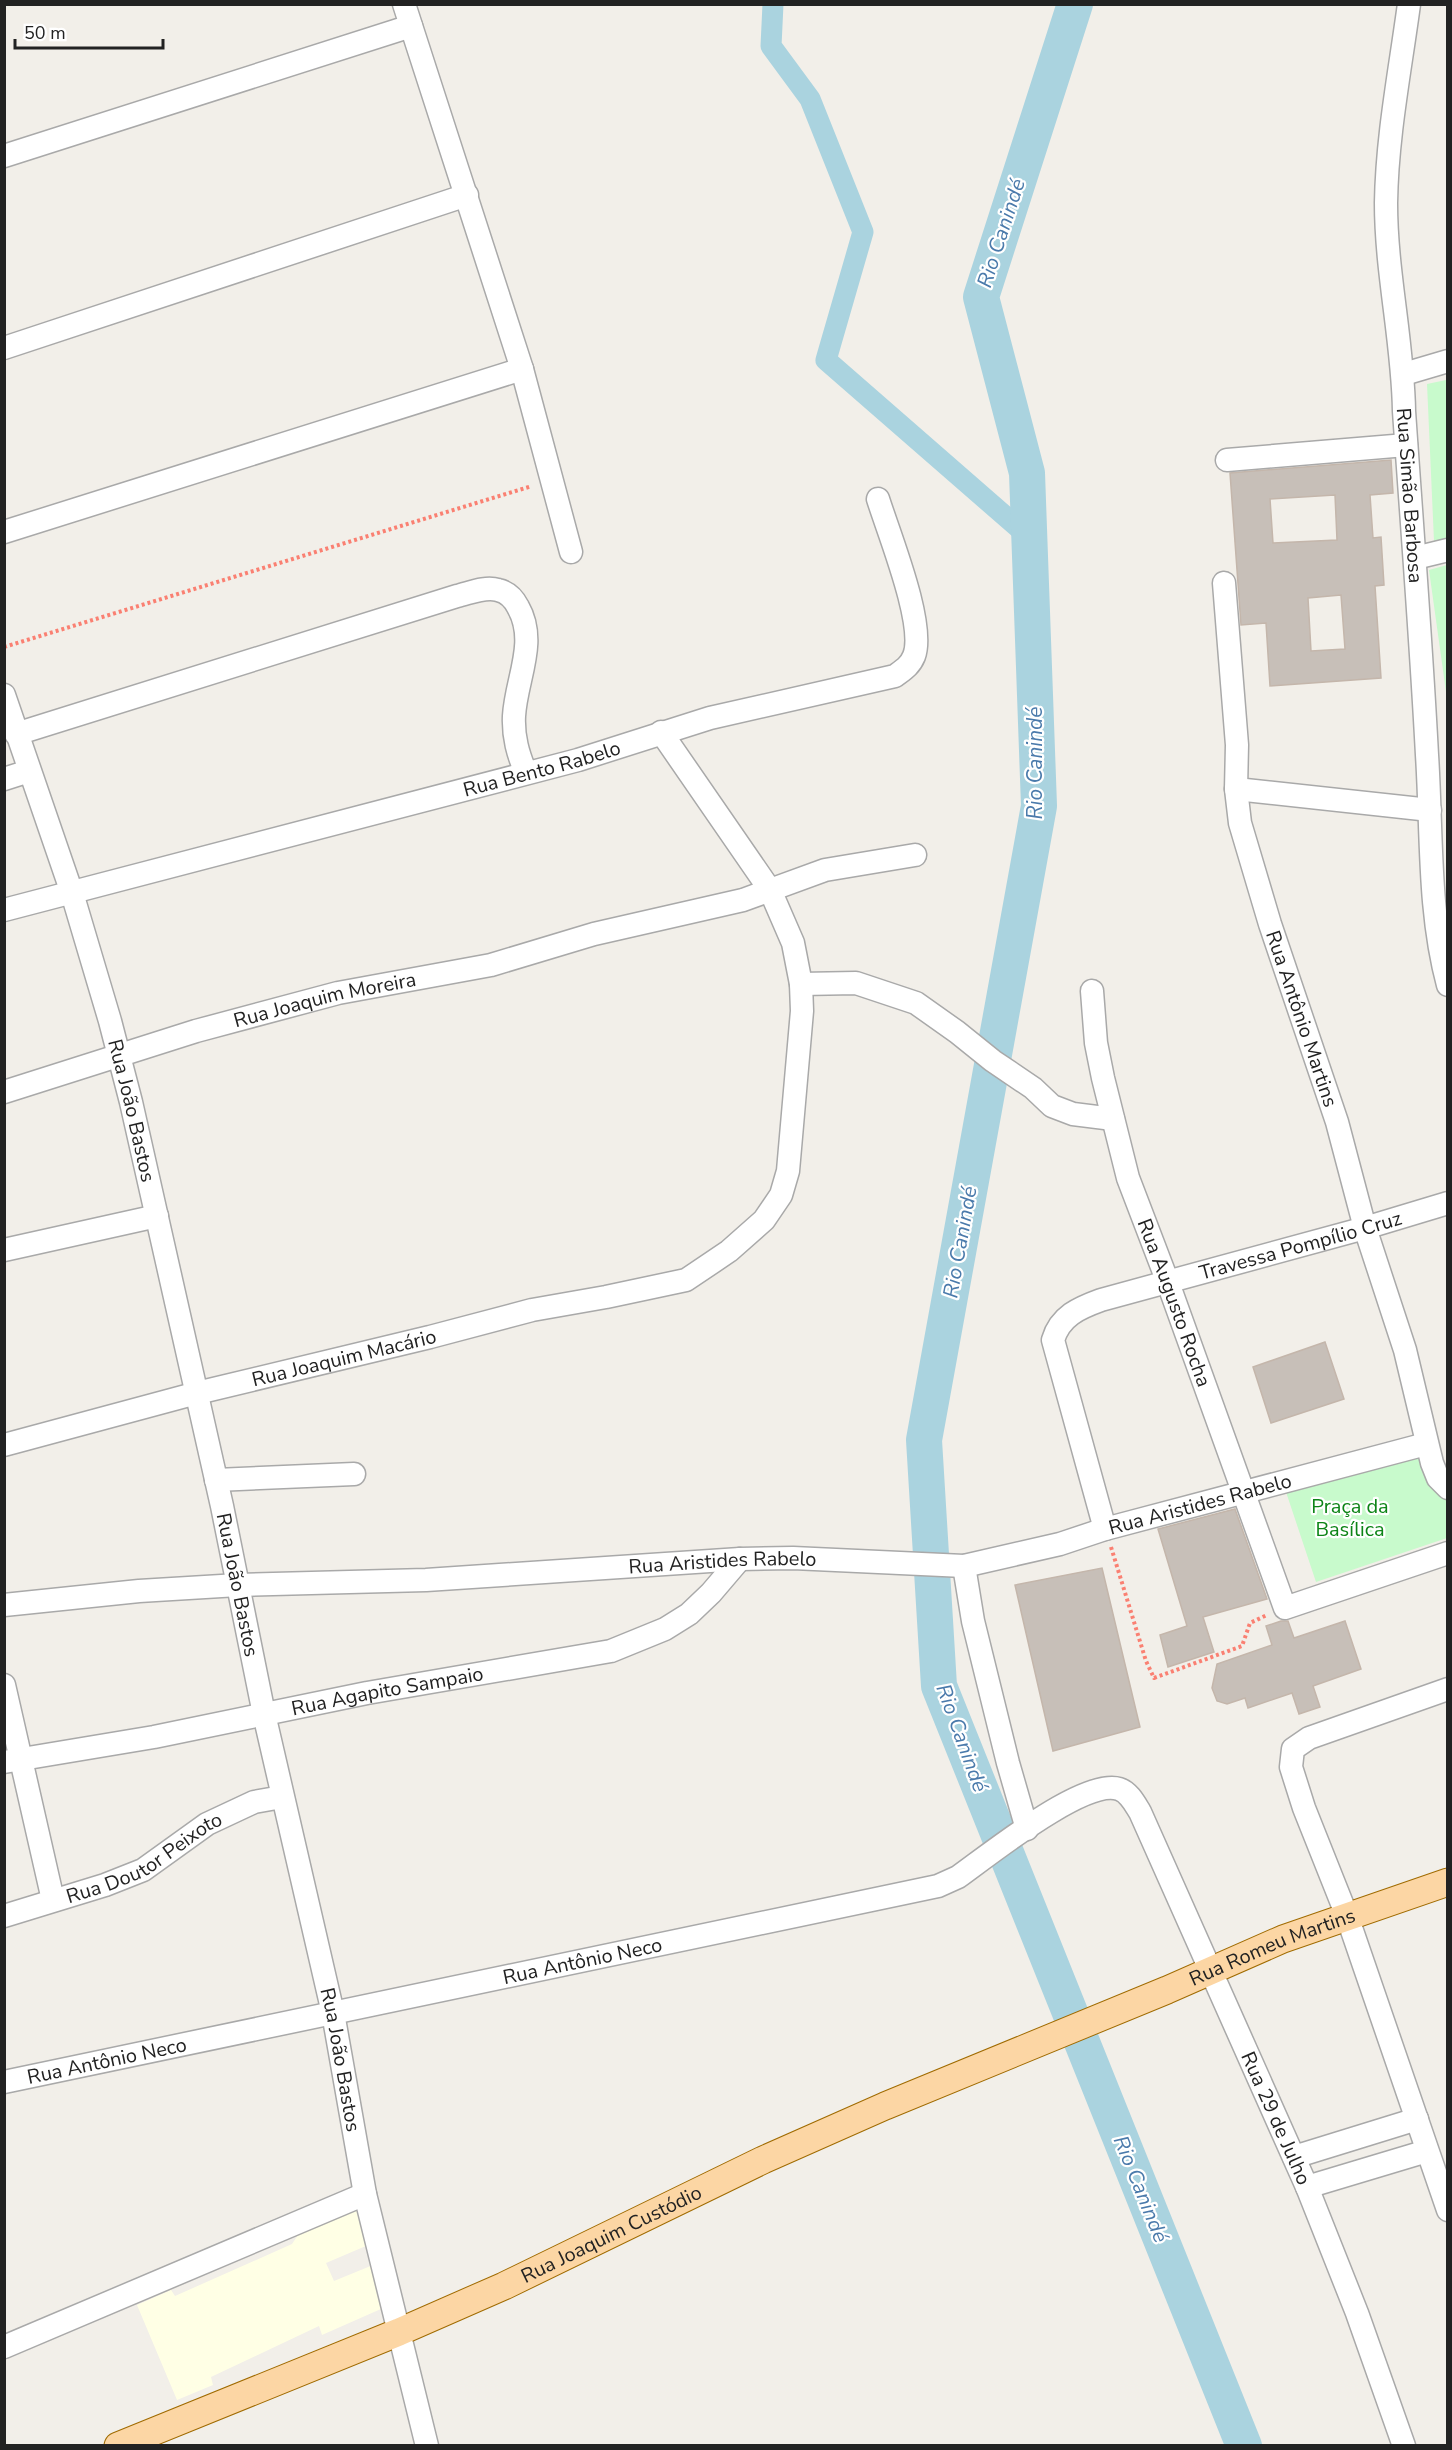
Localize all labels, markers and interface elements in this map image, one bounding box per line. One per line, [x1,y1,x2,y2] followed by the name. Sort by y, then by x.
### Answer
[15,12,164,50] scale bar
[24,21,66,45] text: 50 m
[970,175,1032,291] water label: Rio Canindé
[1390,407,1430,584] street label: Rua Simão Barbosa
[1021,706,1049,820] water label: Rio Canindé
[460,734,624,803] street label: Rua Bento Rabelo
[1260,927,1344,1110] street label: Rua Antônio Martins
[230,966,418,1034] street label: Rua Joaquim Moreira
[102,1036,162,1185] street label: Rua João Bastos
[936,1184,984,1300] water label: Rio Canindé
[1196,1204,1405,1286] street label: Travessa Pompílio Cruz
[1131,1215,1218,1391] street label: Rua Augusto Rocha
[249,1322,439,1393] street label: Rua Joaquim Macário
[1105,1467,1294,1541] street label: Rua Aristides Rabelo
[1311,1493,1389,1543] park label: Praça da Basílica
[210,1510,266,1659] street label: Rua João Bastos
[628,1544,817,1580] street label: Rua Aristides Rabelo
[289,1660,485,1722] street label: Rua Agapito Sampaio
[930,1680,994,1796] water label: Rio Canindé
[63,1805,226,1910] street label: Rua Doutor Peixoto
[1185,1902,1359,1992] street label: Rua Romeu Martins
[500,1931,665,1991] street label: Rua Antônio Neco
[314,1985,367,2134] street label: Rua João Bastos
[25,2031,189,2090] street label: Rua Antônio Neco
[1235,2047,1318,2189] street label: Rua 29 de Julho
[1107,2131,1175,2247] water label: Rio Canindé
[516,2178,706,2289] street label: Rua Joaquim Custódio

